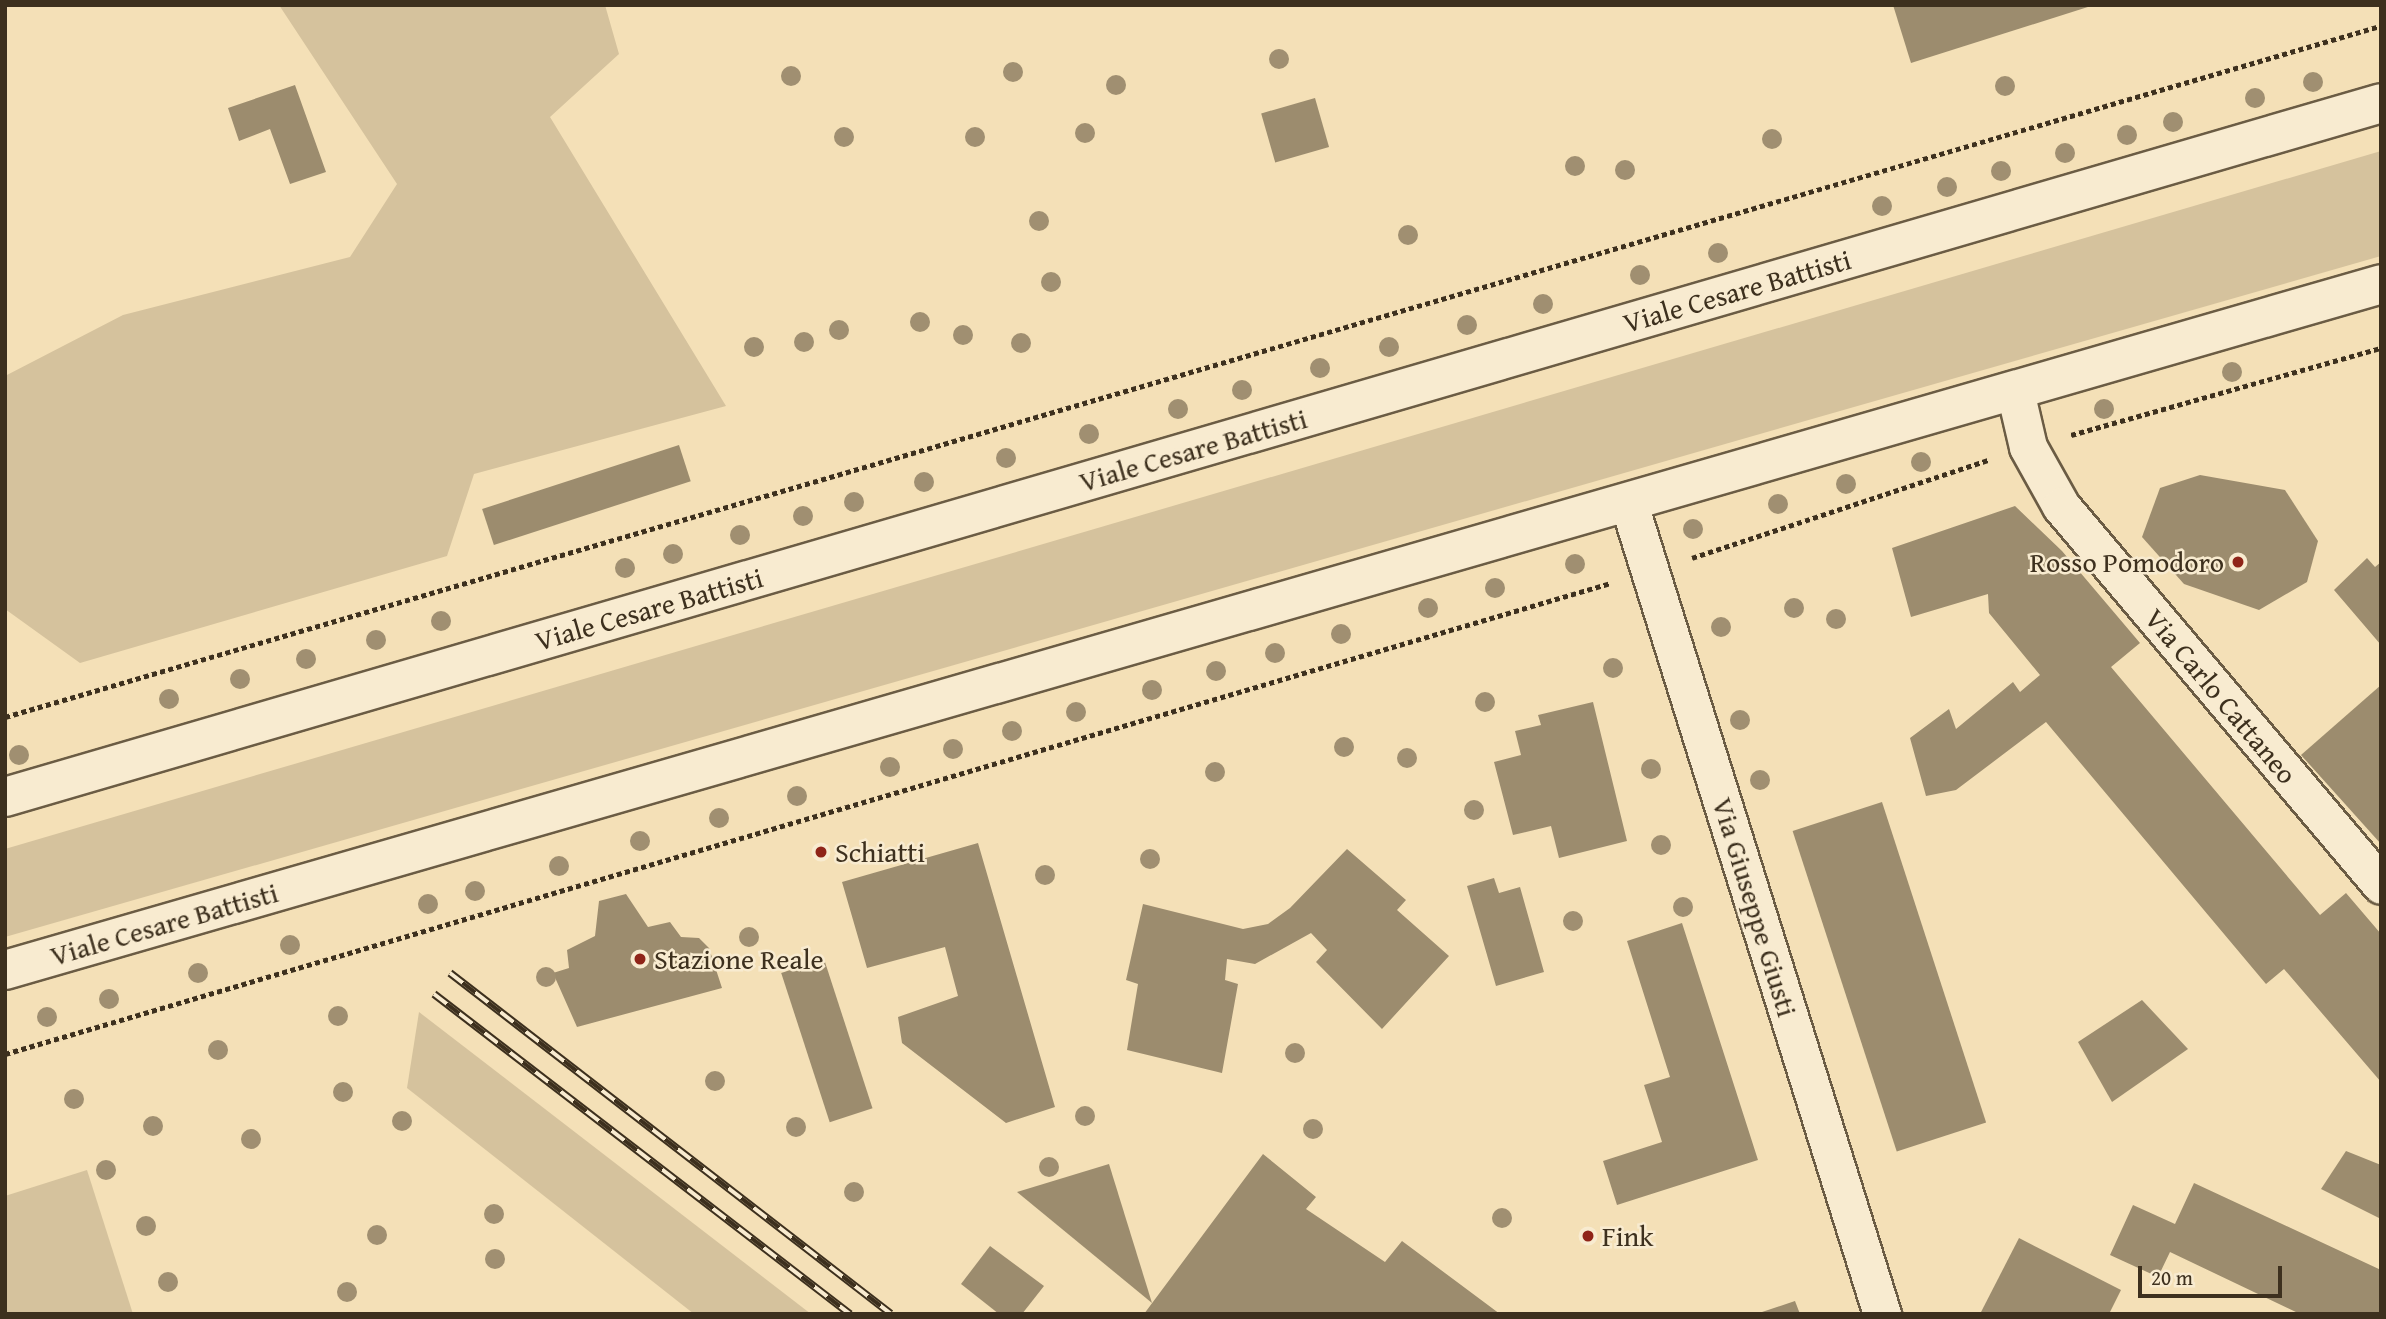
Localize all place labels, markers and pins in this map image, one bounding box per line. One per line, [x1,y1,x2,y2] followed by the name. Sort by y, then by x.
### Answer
[2030,545,2224,579] place label: Rosso Pomodoro
[2230,554,2246,570] marker: Rosso Pomodoro
[835,835,925,869] place label: Schiatti
[813,844,829,860] marker: Schiatti
[654,942,824,976] place label: Stazione Reale
[632,951,648,967] marker: Stazione Reale
[1602,1219,1653,1253] place label: Fink
[1580,1228,1596,1244] marker: Fink

